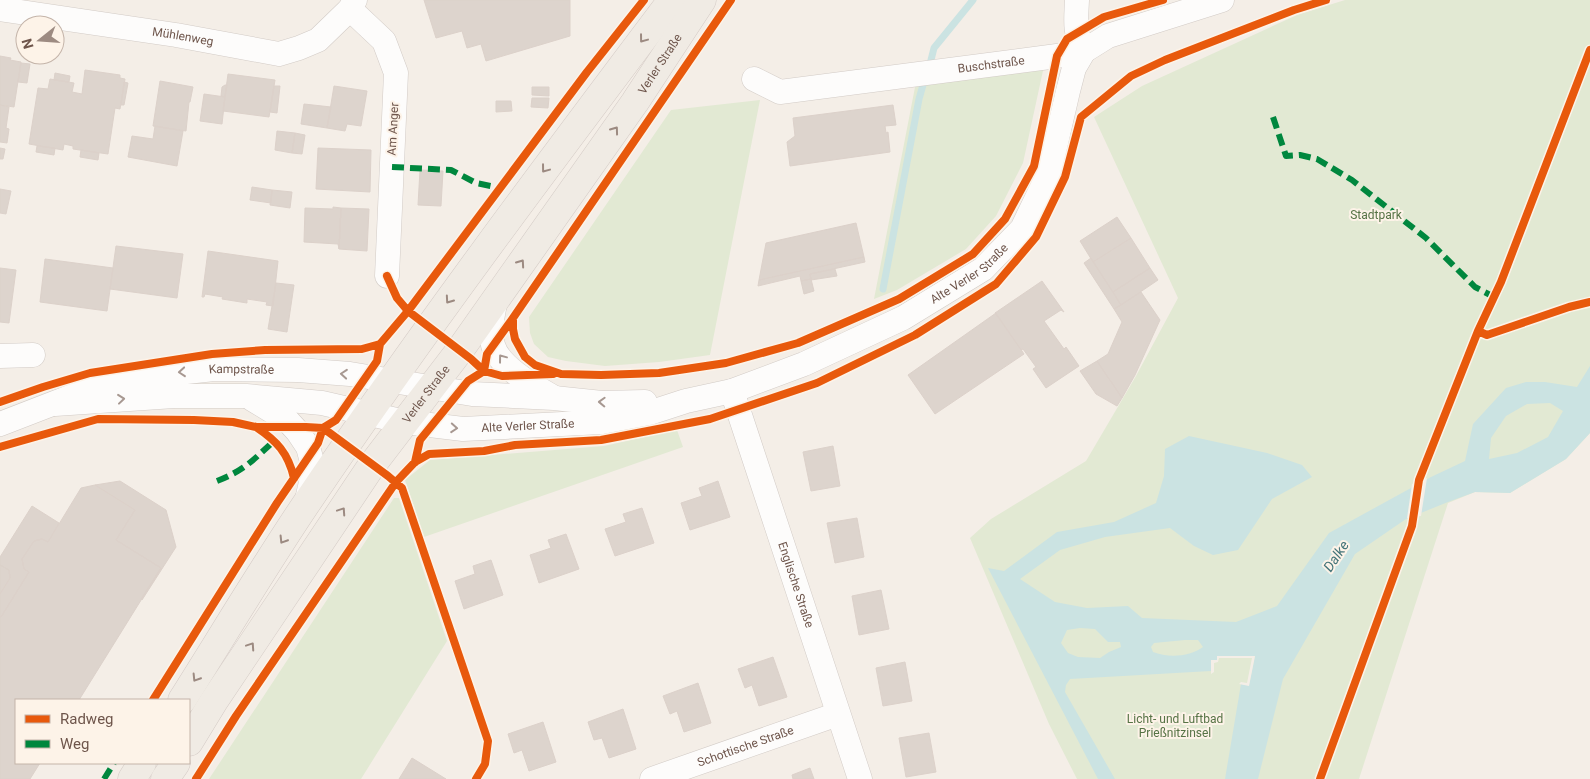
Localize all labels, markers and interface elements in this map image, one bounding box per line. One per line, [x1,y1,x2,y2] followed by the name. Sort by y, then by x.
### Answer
[15,15,65,65] north arrow
[151,25,215,49] street label: Mühlenweg
[635,31,685,97] street label: Verler Straße
[640,33,648,42] one-way arrow
[18,37,37,51] text: N
[957,53,1025,76] street label: Buschstraße
[385,102,401,156] street label: Am Anger
[609,127,618,136] one-way arrow
[542,163,551,173] one-way arrow
[1350,208,1403,222] park label: Stadtpark
[928,241,1011,307] street label: Alte Verler Straße
[515,259,524,269] one-way arrow
[446,294,455,304] one-way arrow
[499,354,508,364] one-way arrow
[208,362,274,377] street label: Kampstraße
[399,363,453,426] street label: Verler Straße
[178,366,186,377] one-way arrow
[340,368,348,379] one-way arrow
[117,394,125,405] one-way arrow
[598,397,606,408] one-way arrow
[481,416,575,435] street label: Alte Verler Straße
[450,422,458,433] one-way arrow
[335,507,345,516] one-way arrow
[280,535,289,544] one-way arrow
[1320,538,1352,574] water label: Dalke
[775,540,817,629] street label: Englische Straße
[245,642,254,652] one-way arrow
[193,672,202,681] one-way arrow
[15,699,190,764] legend
[60,710,114,728] text: Radweg
[1127,712,1223,740] park label: Licht- und Luftbad Prießnitzinsel
[695,723,795,770] street label: Schottische Straße
[60,735,89,753] text: Weg

